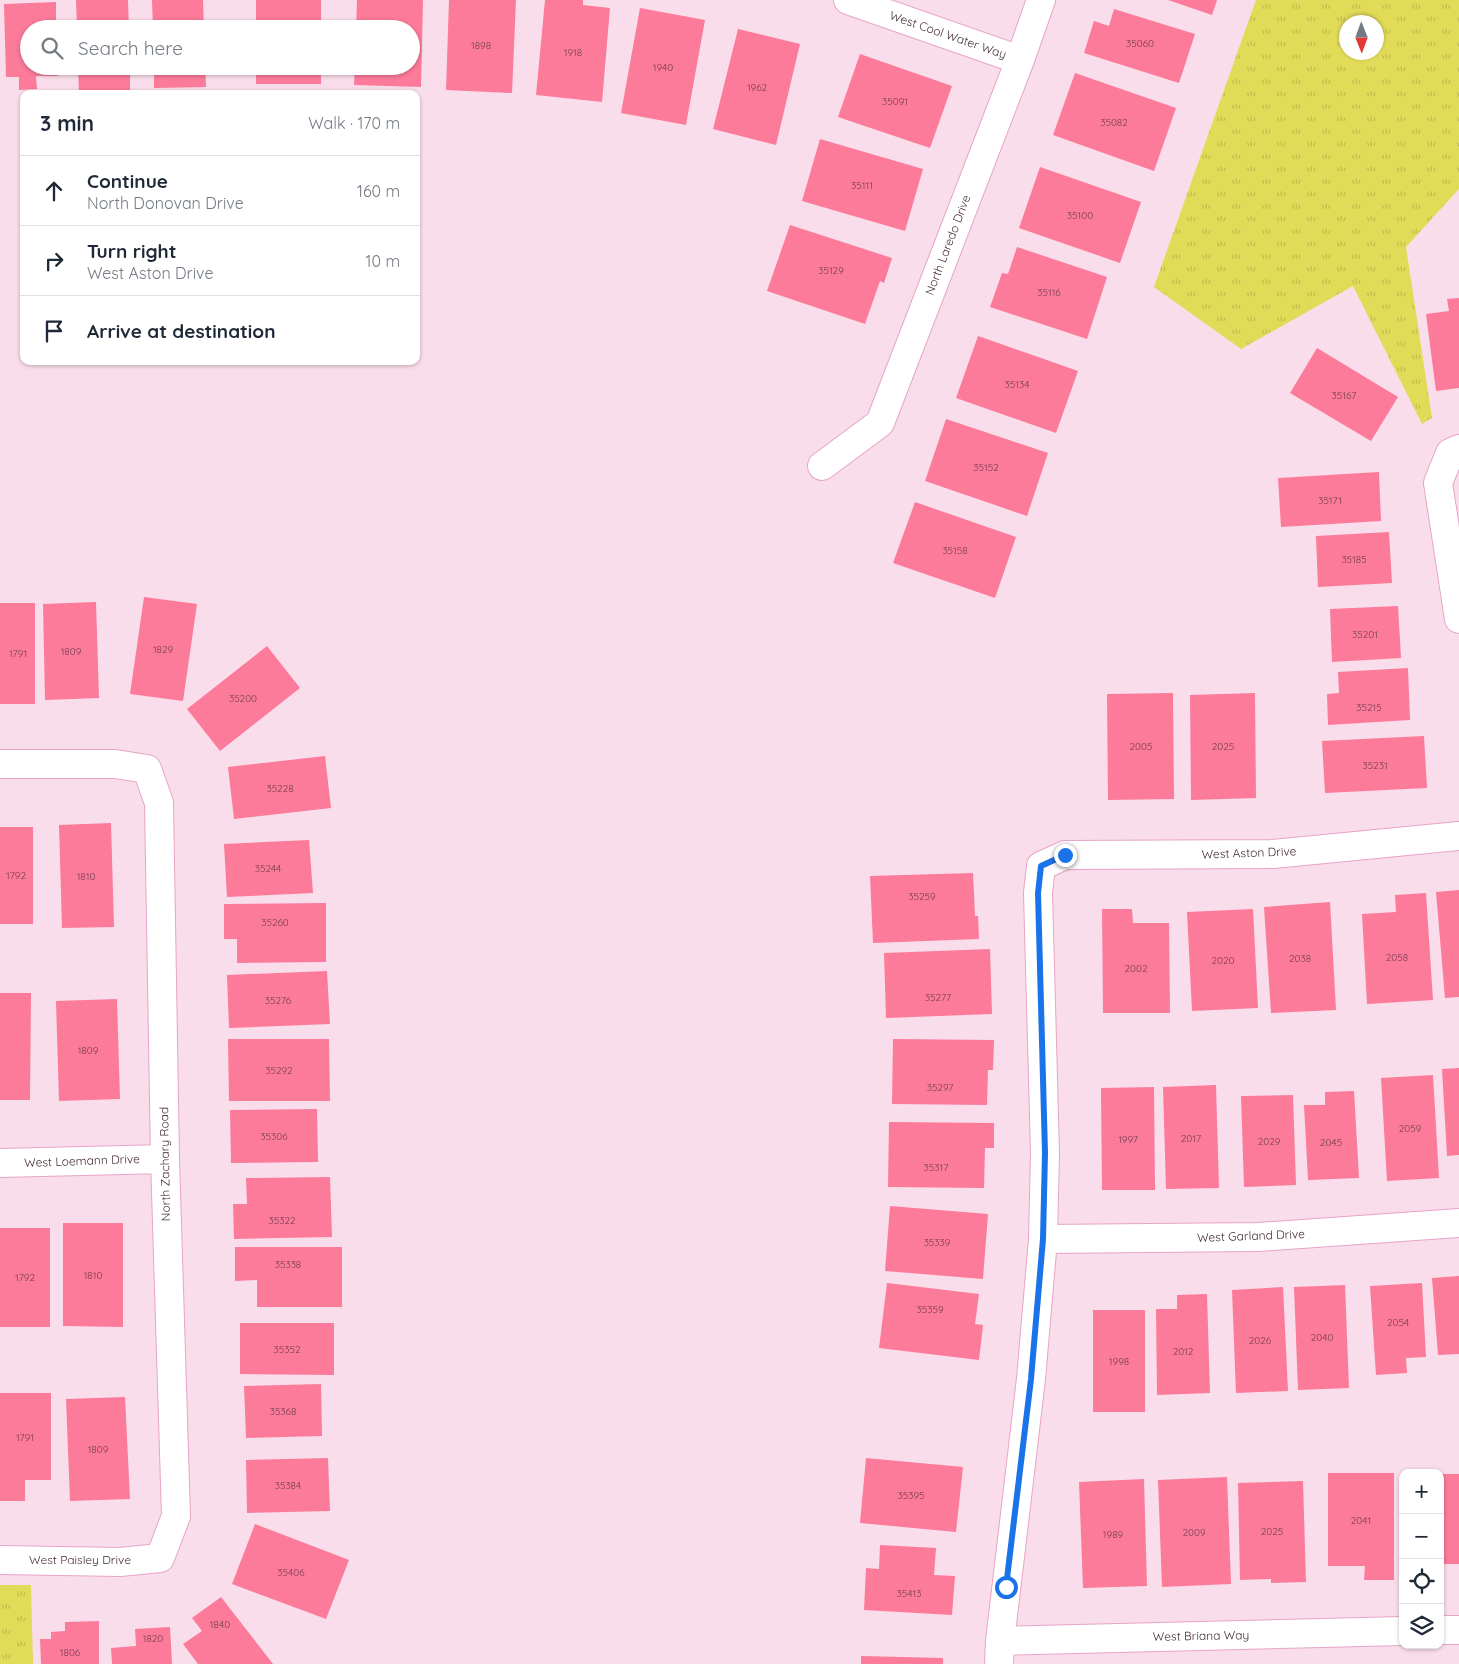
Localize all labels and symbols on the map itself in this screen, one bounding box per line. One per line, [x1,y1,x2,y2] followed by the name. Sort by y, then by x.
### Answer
[888,7,1009,62] street label: West Cool Water Way
[1339,15,1384,60] north arrow
[1126,37,1154,50] house number: 35060
[471,39,491,52] house number: 1898
[564,46,582,59] house number: 1918
[653,61,673,74] house number: 1940
[747,81,768,94] house number: 1962
[882,95,908,108] house number: 35091
[1100,116,1128,129] house number: 35082
[851,179,873,192] house number: 35111
[921,192,974,297] street label: North Laredo Drive
[1067,209,1093,222] house number: 35100
[818,264,844,277] house number: 35129
[1037,286,1061,299] house number: 35116
[1005,378,1029,391] house number: 35134
[1332,389,1356,402] house number: 35167
[973,461,999,474] house number: 35152
[1318,494,1342,507] house number: 35171
[942,544,968,557] house number: 35158
[1341,553,1367,566] house number: 35185
[1352,628,1378,641] house number: 35201
[153,643,174,656] house number: 1829
[61,645,82,658] house number: 1809
[9,647,27,660] house number: 1791
[229,692,257,705] house number: 35200
[1356,701,1382,714] house number: 35215
[1130,740,1152,753] house number: 2005
[1212,740,1234,753] house number: 2025
[1362,759,1388,772] house number: 35231
[266,782,294,795] house number: 35228
[1201,843,1297,862] street label: West Aston Drive
[1054,844,1077,867] route end
[255,862,281,875] house number: 35244
[6,869,26,882] house number: 1792
[77,870,95,883] house number: 1810
[908,890,936,903] house number: 35259
[261,916,289,929] house number: 35260
[1386,951,1408,964] house number: 2058
[1289,952,1311,965] house number: 2038
[1212,954,1235,967] house number: 2020
[1125,962,1148,975] house number: 2002
[925,991,951,1004] house number: 35277
[265,994,292,1007] house number: 35276
[78,1044,99,1057] house number: 1809
[265,1064,293,1077] house number: 35292
[927,1081,953,1094] house number: 35297
[156,1107,173,1221] street label: North Zachary Road
[1399,1122,1422,1135] house number: 2059
[260,1130,288,1143] house number: 35306
[1181,1132,1201,1145] house number: 2017
[1118,1133,1138,1146] house number: 1997
[1258,1135,1281,1148] house number: 2029
[1320,1136,1342,1149] house number: 2045
[24,1151,140,1170] street label: West Loemann Drive
[924,1161,948,1174] house number: 35317
[268,1214,296,1227] house number: 35322
[1197,1226,1305,1245] street label: West Garland Drive
[924,1236,951,1249] house number: 35339
[275,1258,301,1271] house number: 35338
[84,1269,102,1282] house number: 1810
[15,1271,35,1284] house number: 1792
[917,1303,944,1316] house number: 35359
[1387,1316,1409,1329] house number: 2054
[1311,1331,1333,1344] house number: 2040
[1249,1334,1272,1347] house number: 2026
[274,1343,301,1356] house number: 35352
[1173,1345,1194,1358] house number: 2012
[1109,1355,1129,1368] house number: 1998
[270,1405,296,1418] house number: 35368
[16,1431,34,1444] house number: 1791
[88,1443,109,1456] house number: 1809
[275,1479,301,1492] house number: 35384
[898,1489,924,1502] house number: 35395
[1351,1514,1371,1527] house number: 2041
[1261,1525,1283,1538] house number: 2025
[1182,1526,1206,1539] house number: 2009
[1103,1528,1124,1541] house number: 1989
[29,1552,131,1567] street label: West Paisley Drive
[277,1566,305,1579] house number: 35406
[995,1576,1018,1599] route start
[897,1587,921,1600] house number: 35413
[210,1618,230,1631] house number: 1840
[1153,1627,1249,1644] street label: West Briana Way
[143,1632,163,1645] house number: 1820
[60,1646,81,1659] house number: 1806

